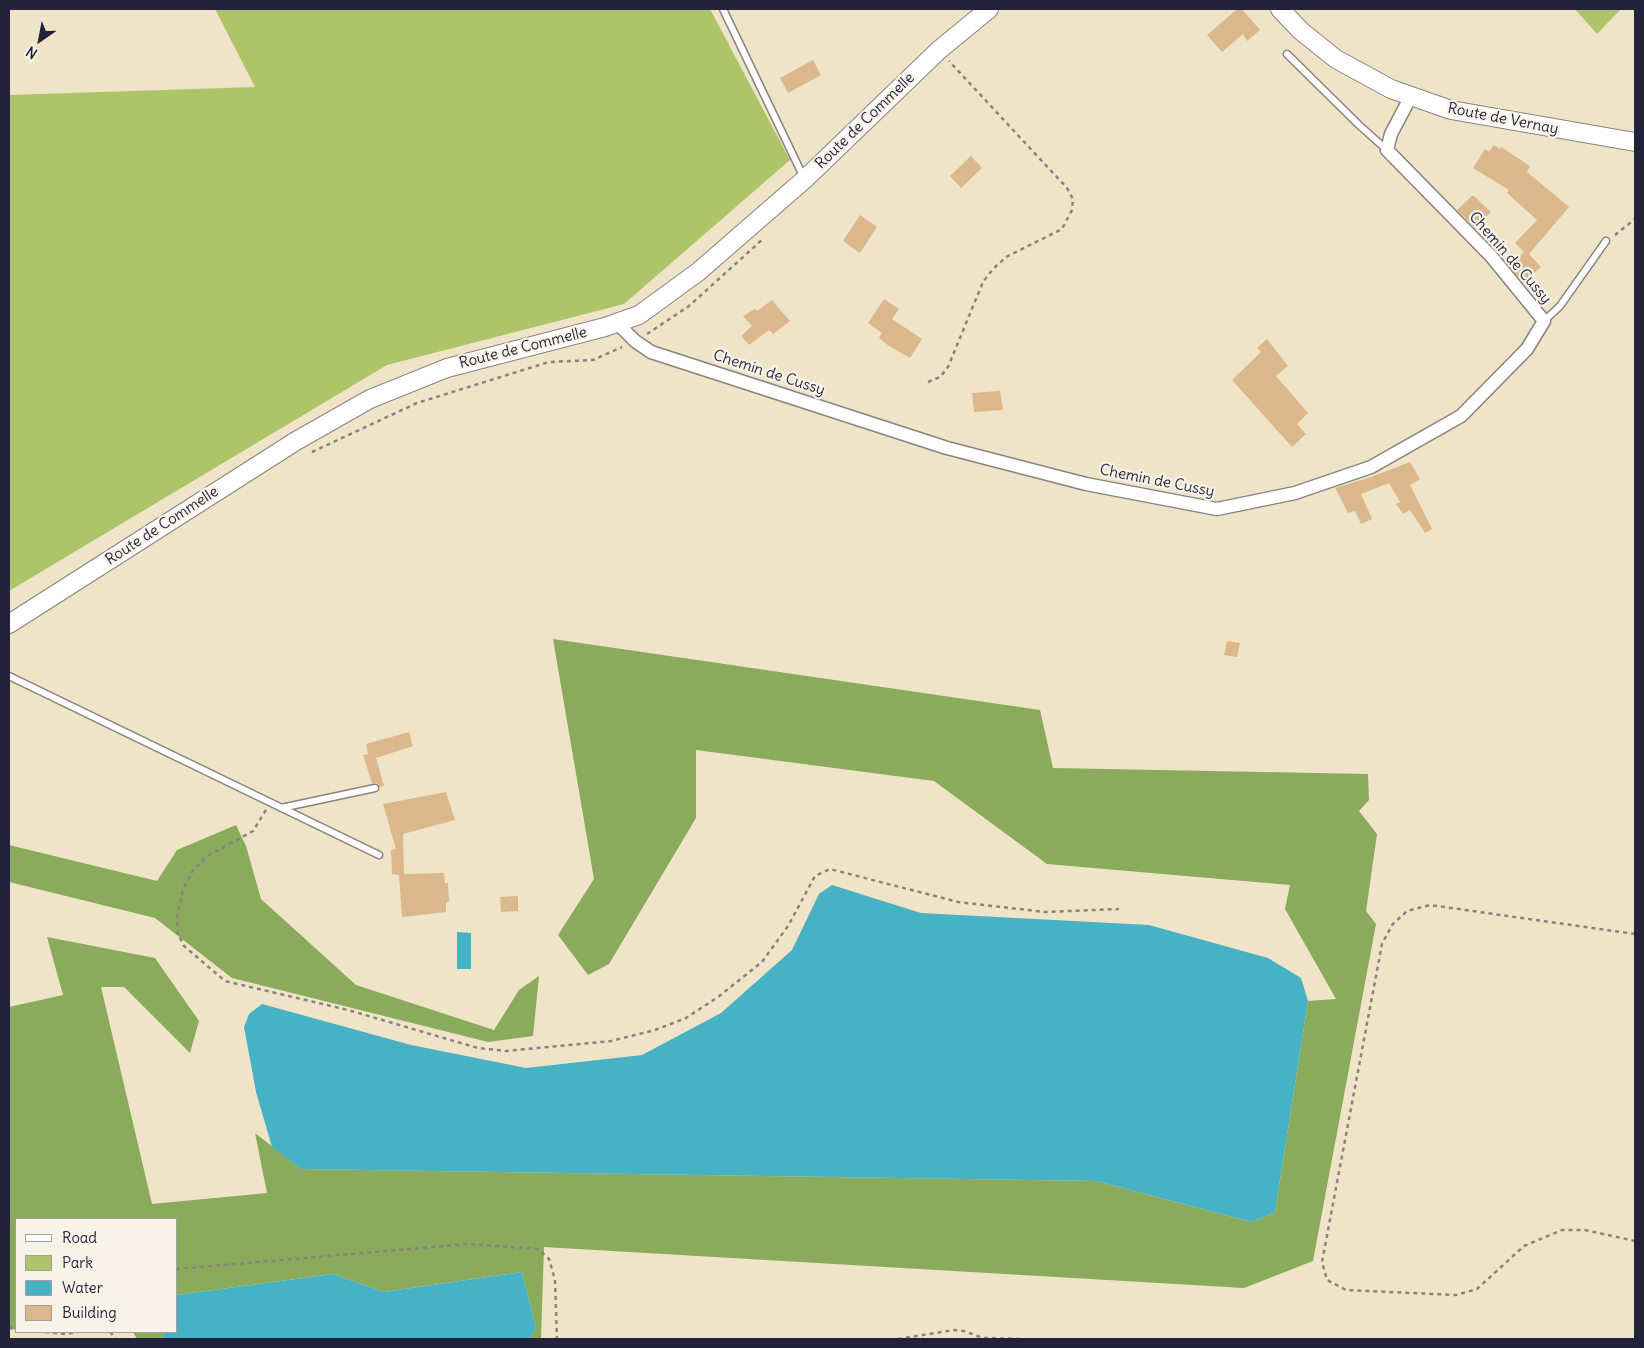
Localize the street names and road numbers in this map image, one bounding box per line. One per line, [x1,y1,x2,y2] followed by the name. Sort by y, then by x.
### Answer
[812,69,918,173] street label: Route de Commelle
[1446,99,1560,139] street label: Route de Vernay
[1465,208,1555,308] street label: Chemin de Cussy
[457,323,589,373] street label: Route de Commelle
[711,346,827,400] street label: Chemin de Cussy
[1098,461,1216,501] street label: Chemin de Cussy
[102,483,222,569] street label: Route de Commelle

